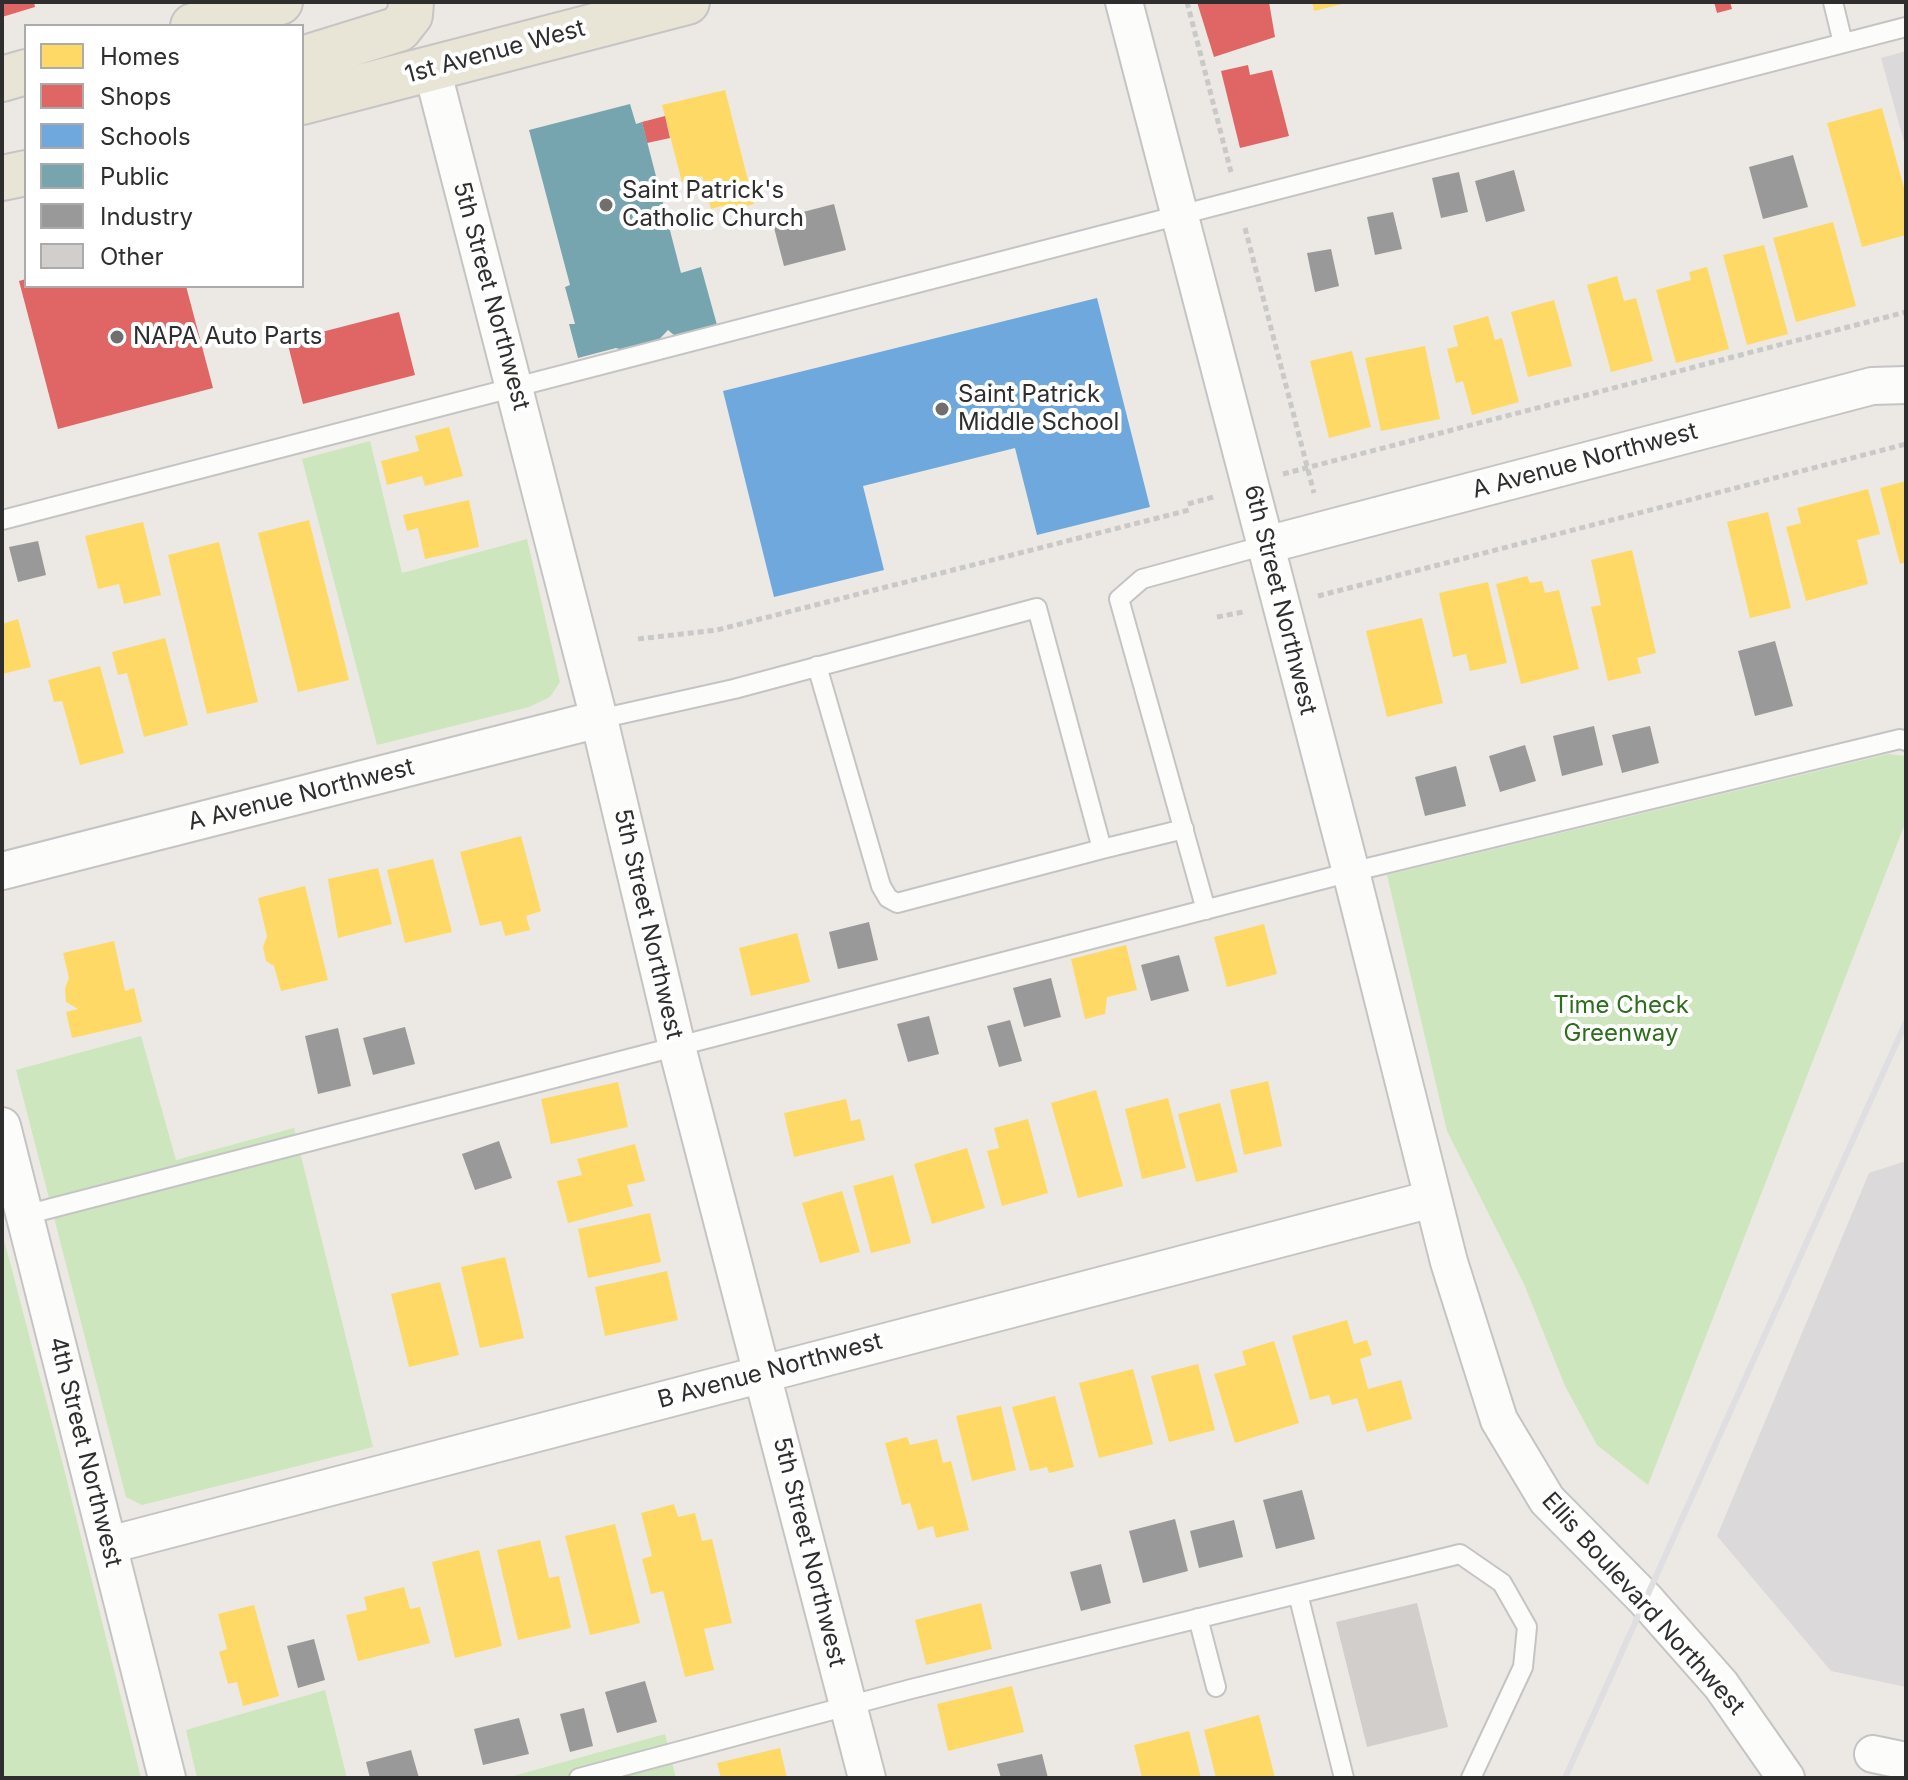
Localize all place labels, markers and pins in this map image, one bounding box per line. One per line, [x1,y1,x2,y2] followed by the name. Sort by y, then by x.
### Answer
[622,177,804,233] place label: Saint Patrick's Catholic Church
[597,196,615,214] marker: Saint Patrick's Catholic Church
[133,323,323,351] place label: NAPA Auto Parts
[108,328,126,346] marker: NAPA Auto Parts
[958,381,1119,437] place label: Saint Patrick Middle School
[933,400,951,418] marker: Saint Patrick Middle School

